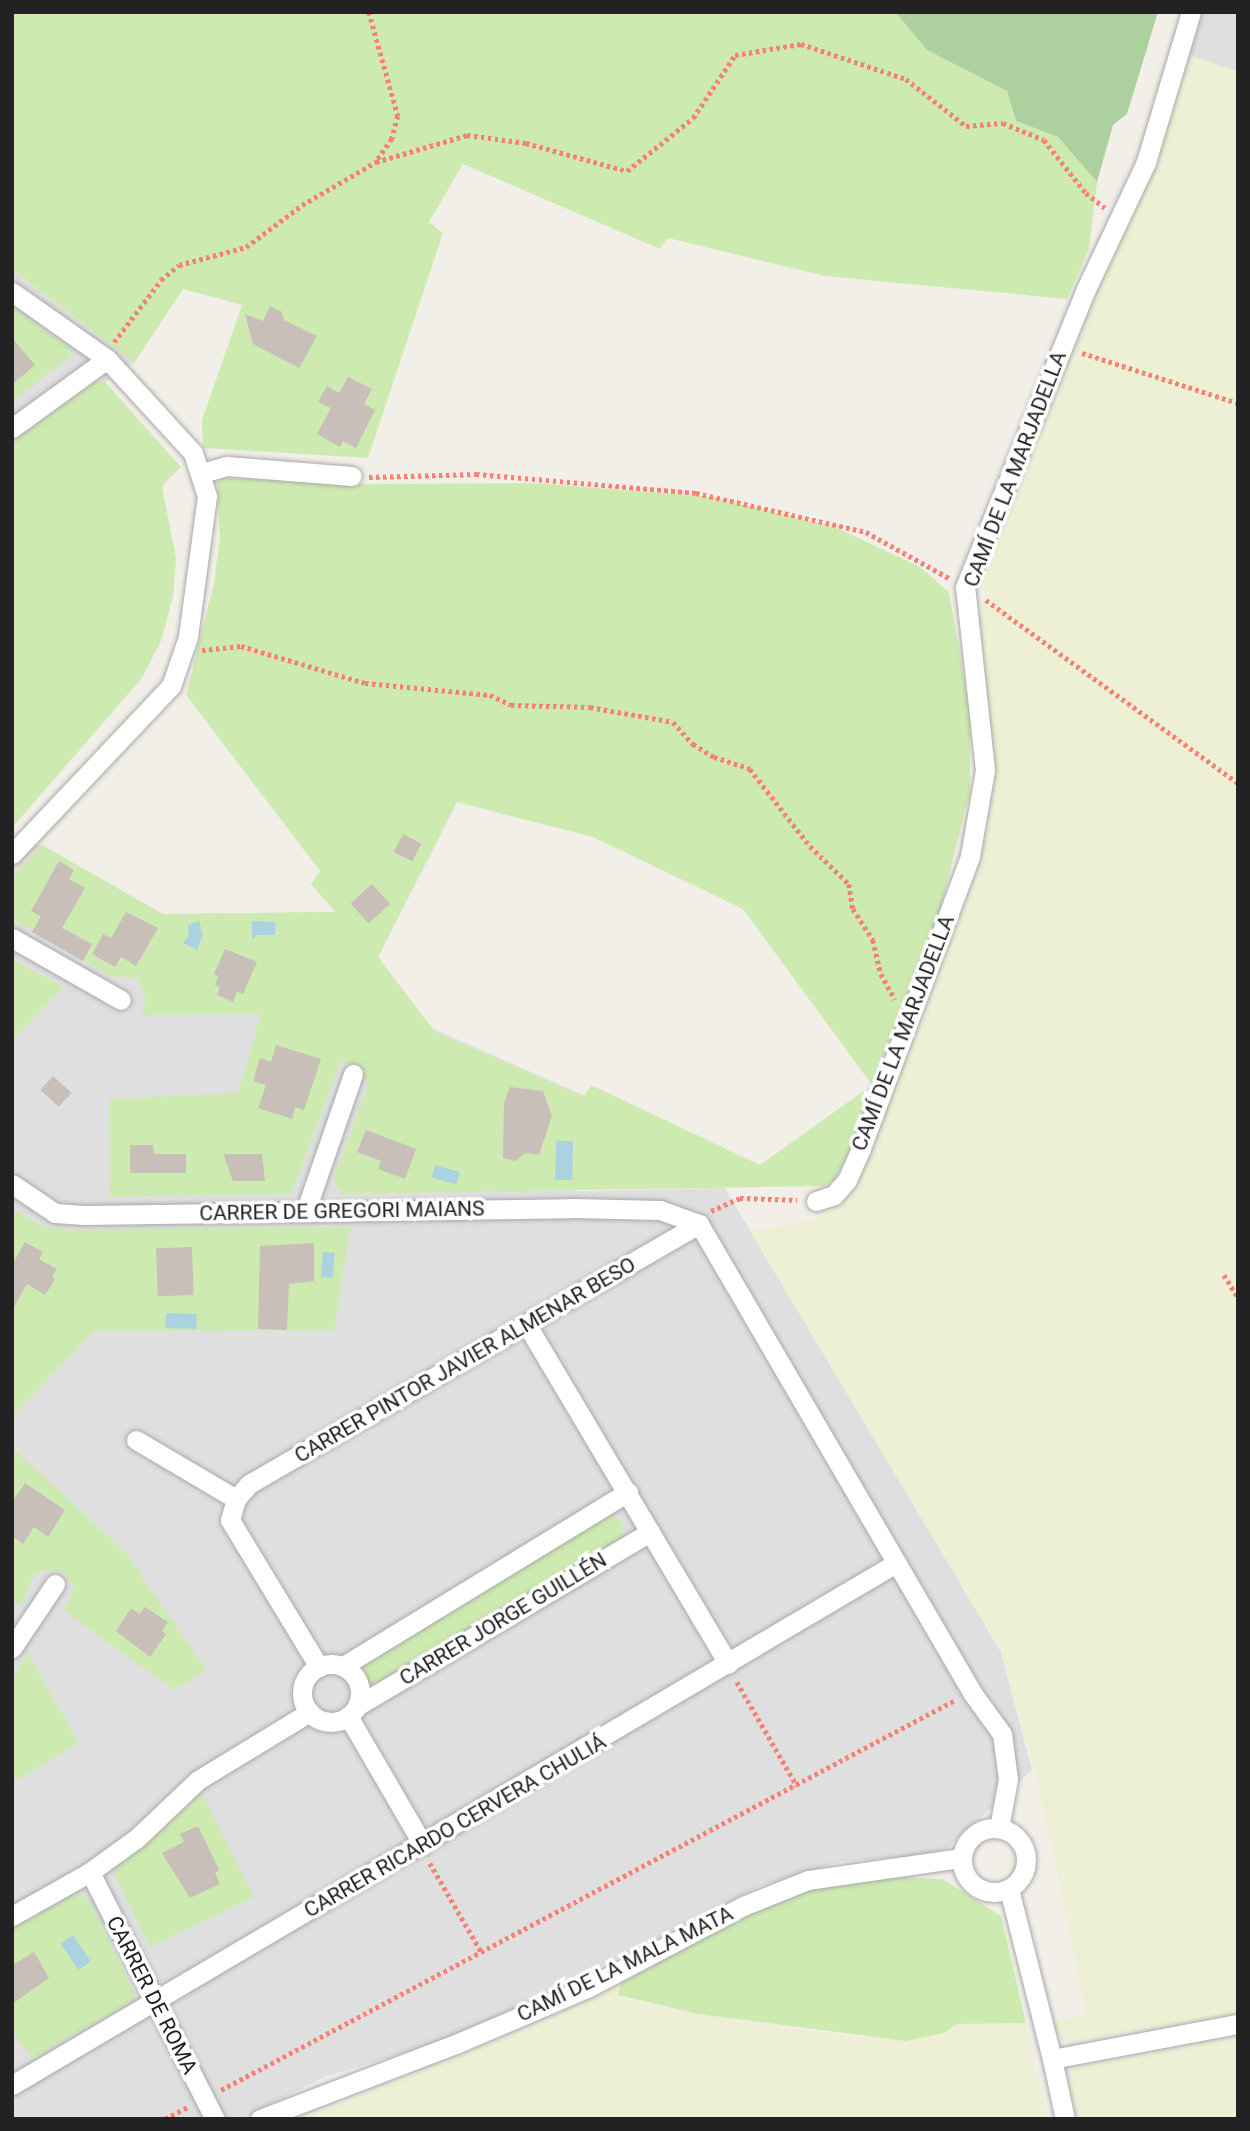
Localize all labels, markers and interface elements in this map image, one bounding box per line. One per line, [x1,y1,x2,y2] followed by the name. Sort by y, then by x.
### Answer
[958,348,1072,590] street label: CAMÍ DE LA MARJADELLA
[846,912,960,1154] street label: CAMÍ DE LA MARJADELLA
[199,1196,485,1226] street label: CARRER DE GREGORI MAIANS
[290,1252,640,1468] street label: CARRER PINTOR JAVIER ALMENAR BESO
[395,1547,611,1691] street label: CARRER JORGE GUILLÉN
[300,1729,610,1923] street label: CARRER RICARDO CERVERA CHULIÁ
[513,1901,737,2027] street label: CAMÍ DE LA MALA MATA
[101,1912,203,2078] street label: CARRER DE ROMA

